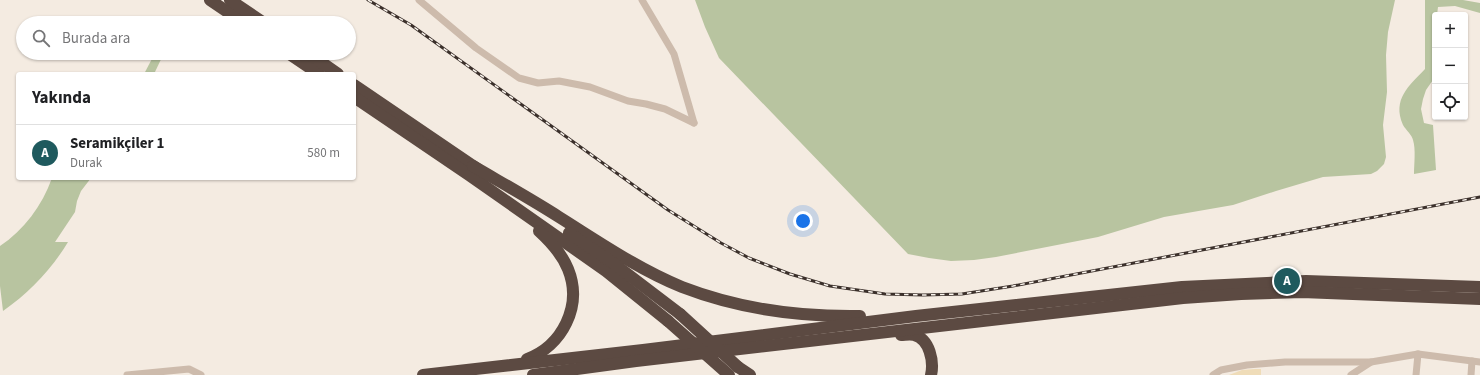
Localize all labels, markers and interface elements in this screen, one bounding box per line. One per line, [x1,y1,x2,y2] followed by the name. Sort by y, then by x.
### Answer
[1432,12,1468,120] map controls
[1432,12,1468,48] button: +
[16,16,356,60] search box
[30,27,52,49] icon: search
[62,28,130,49] text: Burada ara
[1432,48,1468,84] button: −
[1432,84,1468,120] button: locate
[32,86,91,110] text: Yakında
[70,133,164,154] text: Seramikçiler 1
[41,144,49,162] text: A
[307,144,340,162] text: 580 m
[70,154,102,172] text: Durak
[793,211,813,231] your location
[1274,266,1300,296] pin: A

